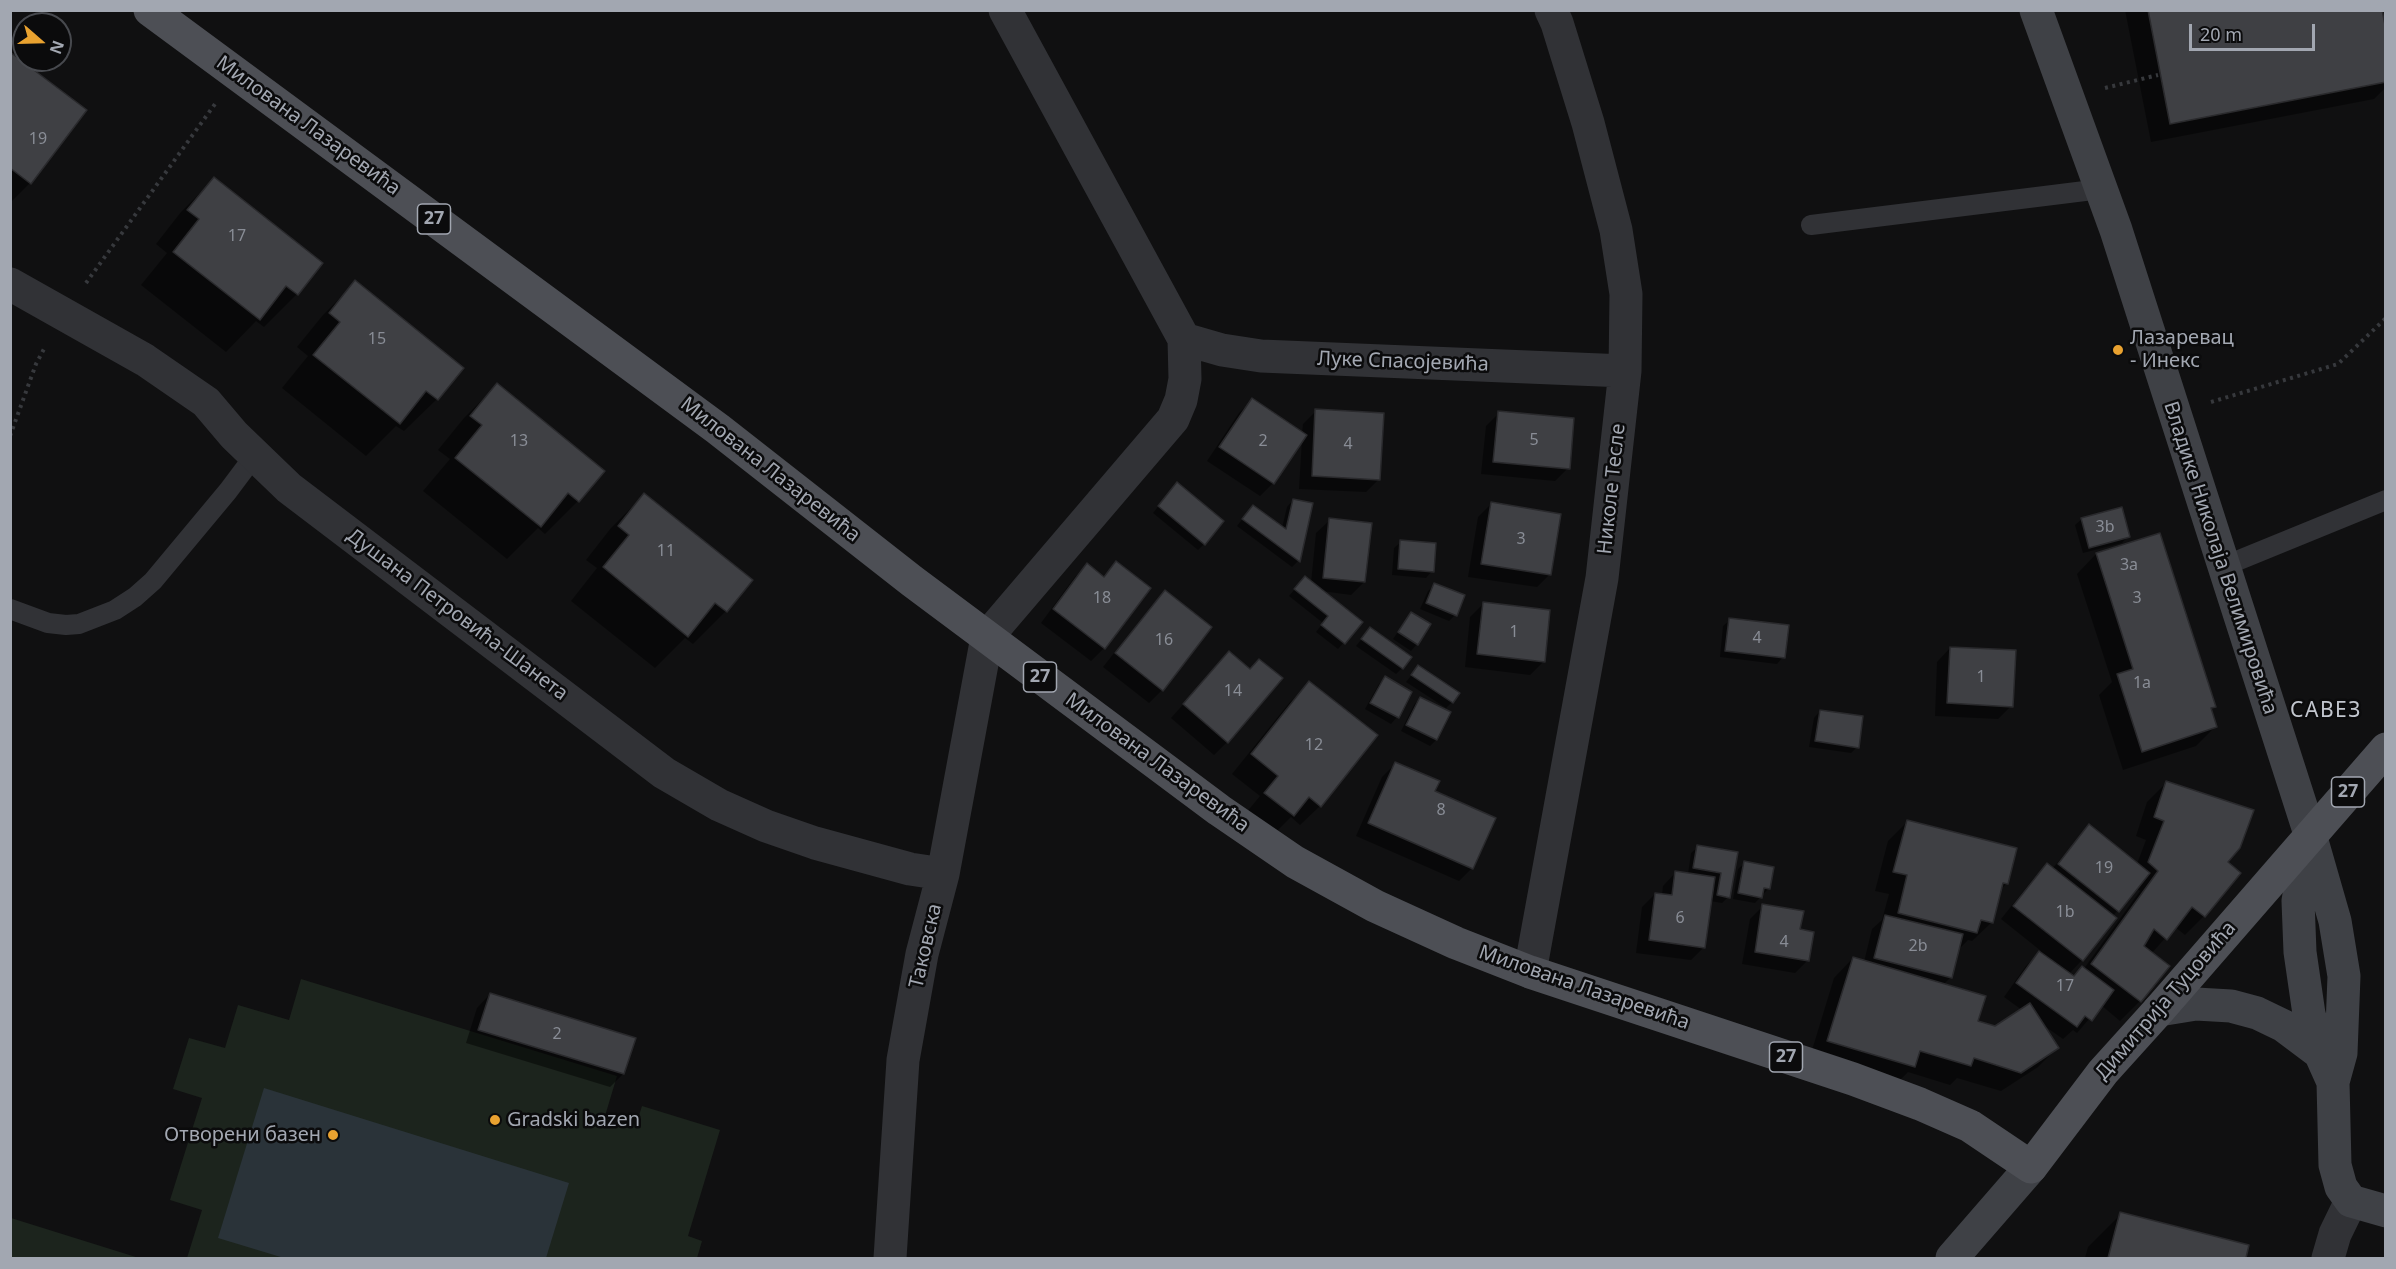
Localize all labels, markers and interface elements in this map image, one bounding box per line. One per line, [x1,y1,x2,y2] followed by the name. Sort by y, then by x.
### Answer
[12,12,72,72] north arrow
[2192,12,2318,50] scale bar
[2200,22,2242,46] text: 20 m
[44,38,70,57] text: N
[211,51,405,201] street label: Милована Лазаревића
[29,129,47,149] house number: 19
[418,204,450,234] road number: 27
[228,226,246,246] house number: 17
[2130,326,2234,373] place label: Лазаревац - Инекс
[368,329,386,349] house number: 15
[2111,343,2125,357] marker: Лазаревац - Инекс
[1317,347,1489,377] street label: Луке Спасојевића
[675,392,865,548] street label: Милована Лазаревића
[2158,398,2282,718] street label: Владике Николаја Велимировића
[1593,422,1631,556] street label: Николе Тесле
[1529,430,1539,450] house number: 5
[510,431,528,451] house number: 13
[1258,431,1268,451] house number: 2
[1343,434,1353,454] house number: 4
[2096,517,2114,537] house number: 3b
[342,524,572,706] street label: Душана Петровића-Шанета
[1516,529,1526,549] house number: 3
[657,541,675,561] house number: 11
[2120,555,2138,575] house number: 3a
[1093,588,1111,608] house number: 18
[2132,588,2142,608] house number: 3
[1509,622,1519,642] house number: 1
[1752,628,1762,648] house number: 4
[1155,630,1173,650] house number: 16
[1024,662,1056,692] road number: 27
[1976,667,1986,687] house number: 1
[2133,673,2151,693] house number: 1a
[1224,681,1242,701] house number: 14
[1060,688,1254,838] street label: Милована Лазаревића
[2290,698,2362,724] district label: САВЕЗ
[1305,735,1323,755] house number: 12
[2332,777,2364,807] road number: 27
[1436,800,1446,820] house number: 8
[2095,858,2113,878] house number: 19
[905,901,947,991] street label: Таковска
[2056,902,2074,922] house number: 1b
[1675,908,1685,928] house number: 6
[2091,917,2241,1085] street label: Димитрија Туцовића
[1779,932,1789,952] house number: 4
[1909,936,1927,956] house number: 2b
[1475,941,1693,1035] street label: Милована Лазаревића
[2056,976,2074,996] house number: 17
[552,1024,562,1044] house number: 2
[1770,1042,1802,1072] road number: 27
[507,1108,640,1132] place label: Gradski bazen
[488,1113,502,1127] marker: Gradski bazen
[164,1123,321,1147] place label: Отворени базен
[326,1128,340,1142] marker: Отворени базен

